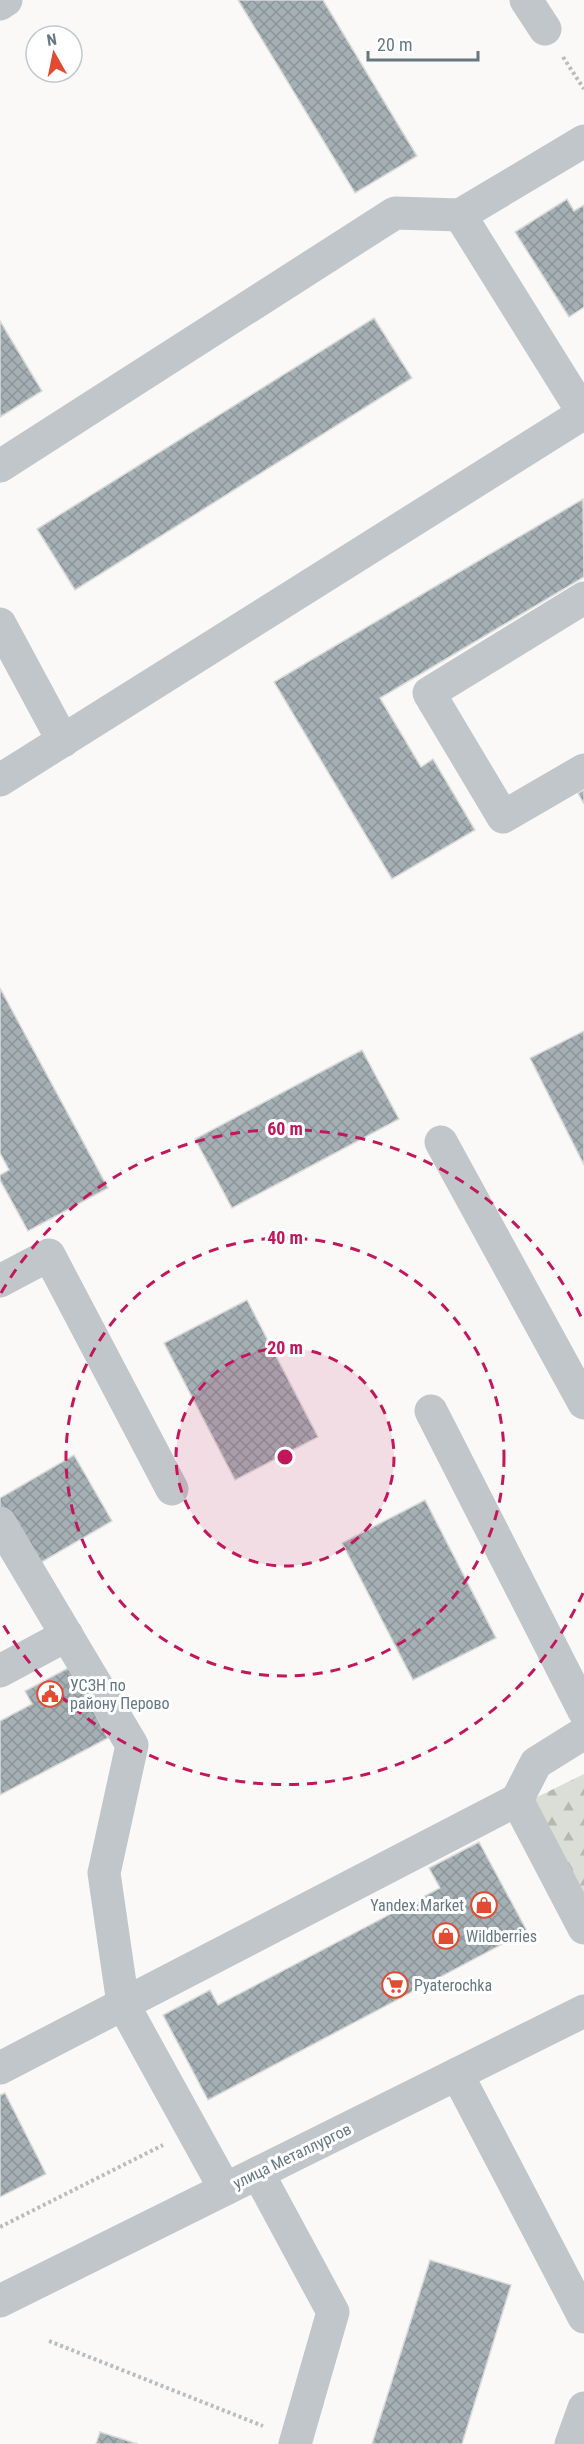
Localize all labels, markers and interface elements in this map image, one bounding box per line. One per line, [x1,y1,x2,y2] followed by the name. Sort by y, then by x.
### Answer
[24,24,84,84] north arrow
[368,24,478,62] scale bar
[45,30,58,50] text: N
[377,34,412,55] text: 20 m
[267,1118,303,1139] text: 60 m
[267,1227,303,1248] text: 40 m
[267,1337,303,1358] text: 20 m
[275,1447,295,1467] centre of rings
[70,1676,170,1713] place label: УСЗН по району Перово
[35,1679,65,1709] public building icon: УСЗН по району Перово
[469,1890,499,1920] shop icon: Yandex.Market
[370,1896,464,1915] place label: Yandex.Market
[431,1921,461,1951] shop icon: Wildberries
[466,1927,537,1946] place label: Wildberries
[380,1970,410,2000] supermarket icon: Pyaterochka
[414,1976,492,1995] place label: Pyaterochka
[230,2119,354,2193] street label: улица Металлургов

